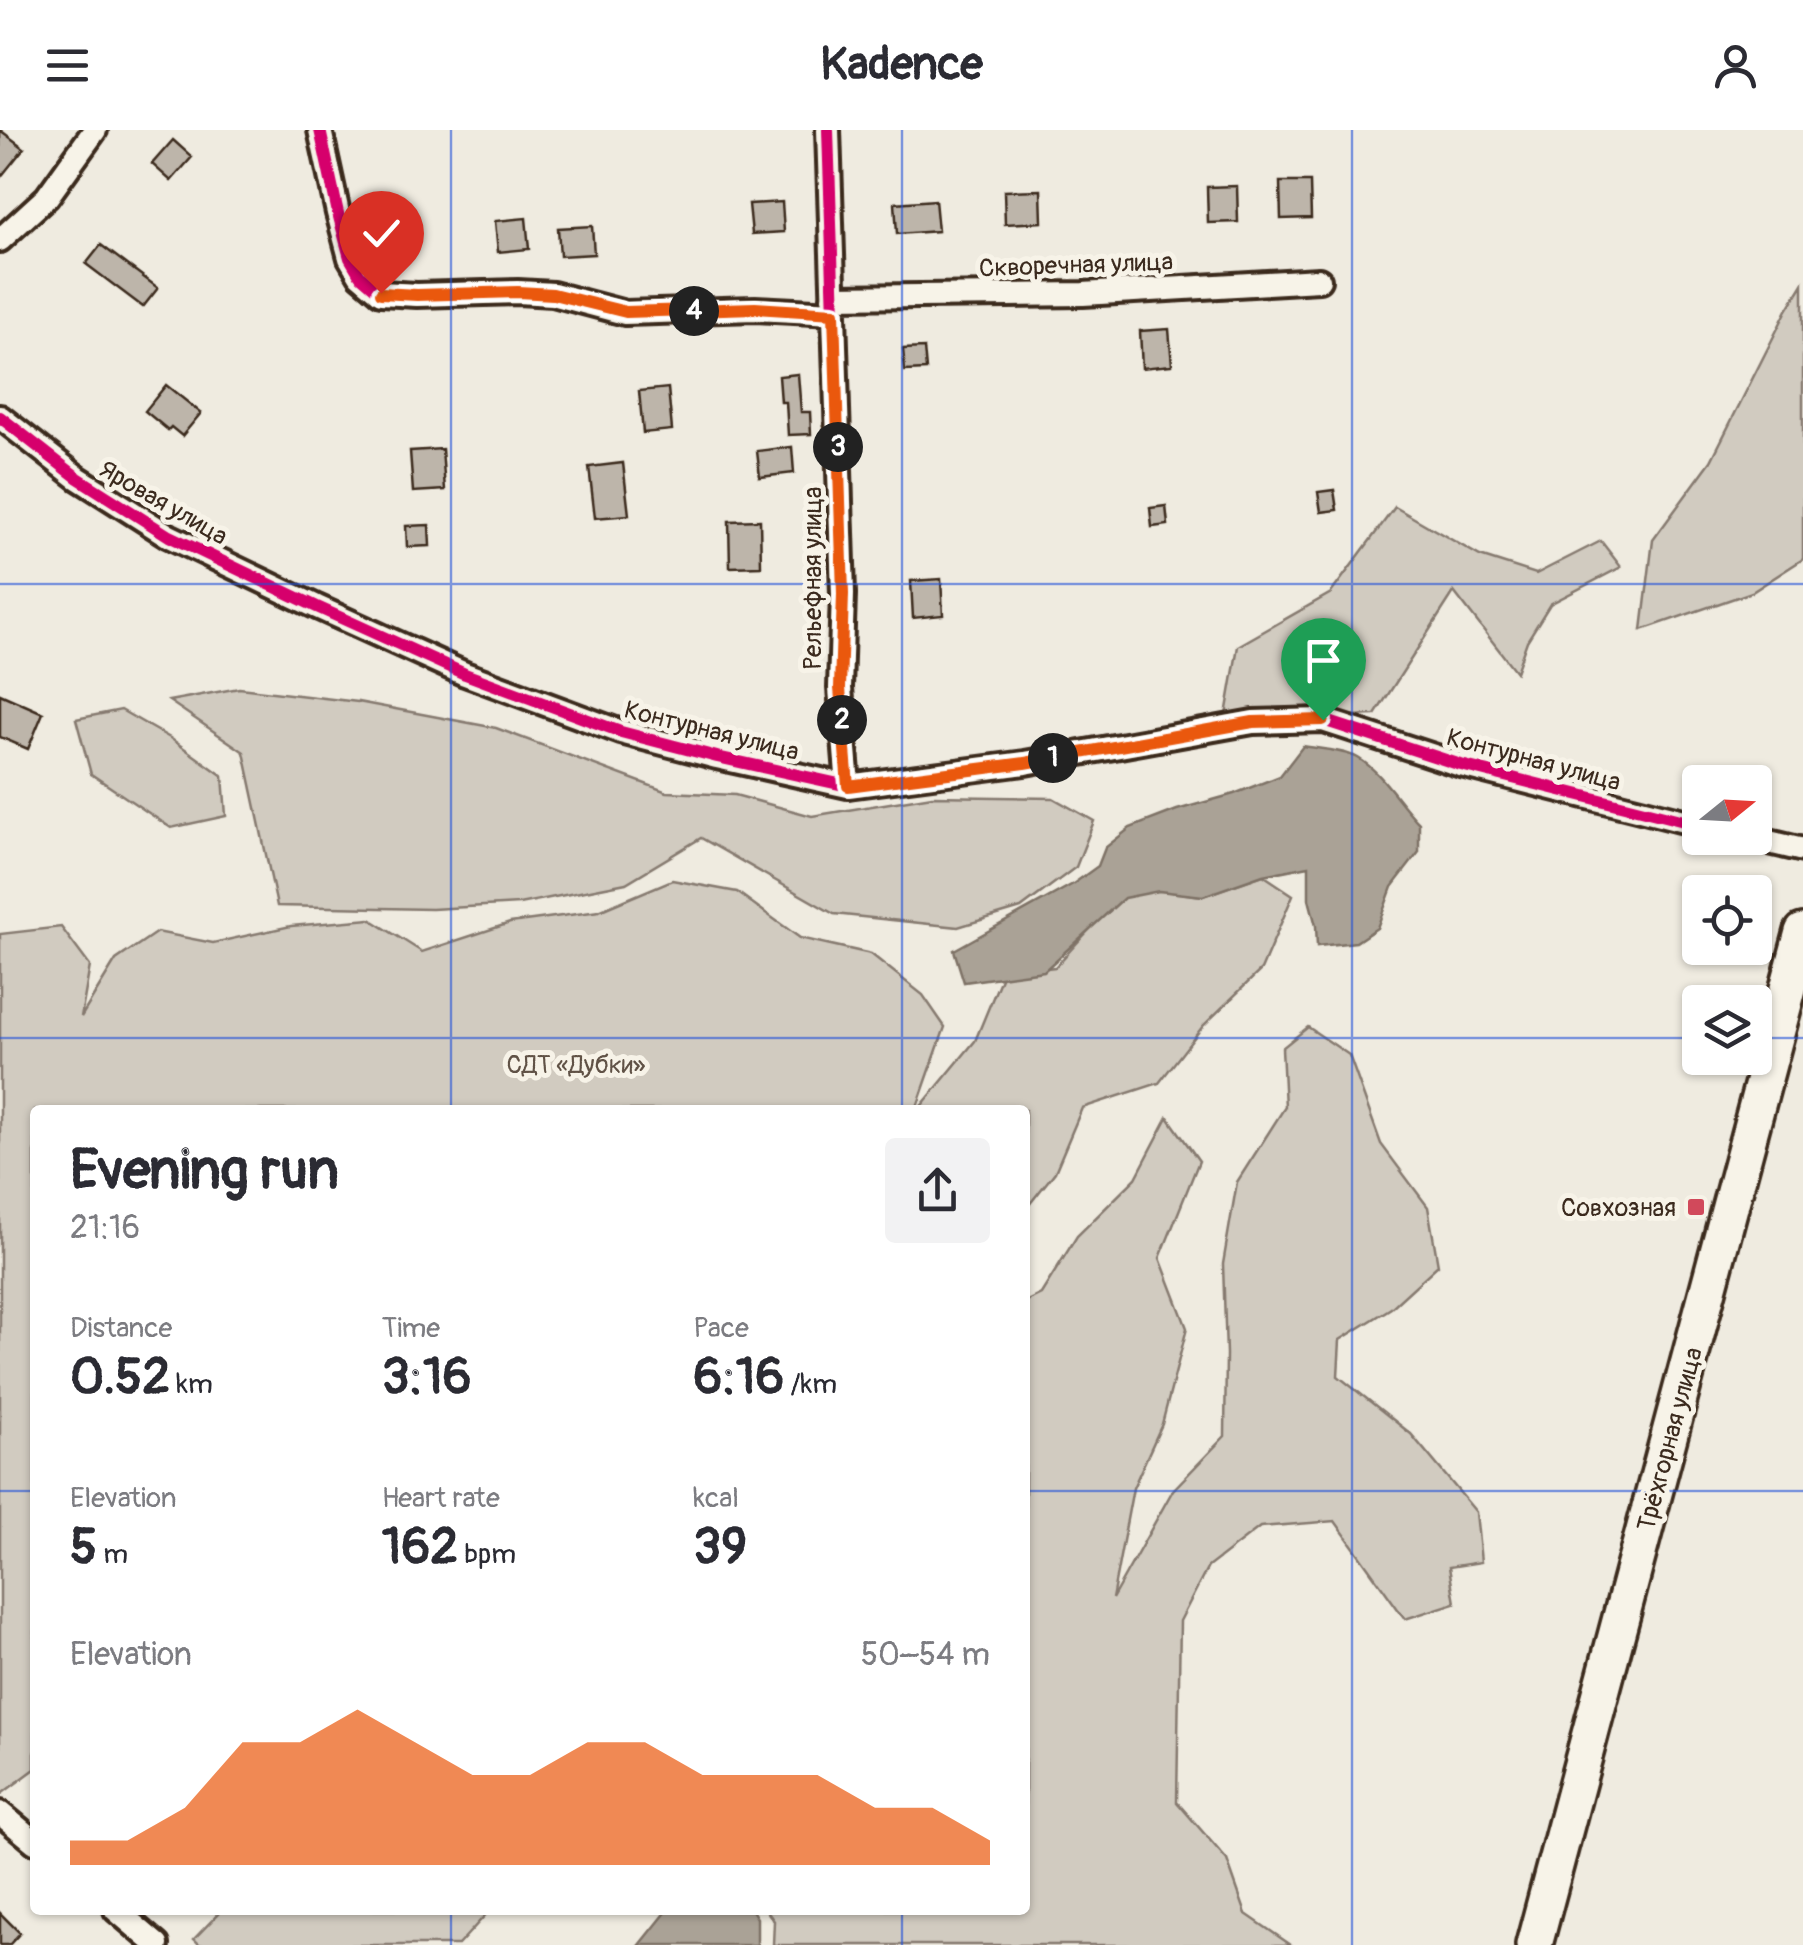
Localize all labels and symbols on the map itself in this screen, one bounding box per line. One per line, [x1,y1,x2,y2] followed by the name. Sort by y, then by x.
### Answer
[339,191,424,294] pin
[978,247,1174,284] street label: Скворечная улица
[669,286,719,336] pin: 4
[813,422,863,472] pin: 3
[94,454,233,552] street label: Яровая улица
[798,487,829,669] street label: Рельефная улица
[1281,618,1366,721] pin
[621,695,802,768] street label: Контурная улица
[817,695,867,745] pin: 2
[1443,722,1624,799] street label: Контурная улица
[1028,733,1078,783] pin: 1
[1682,765,1772,855] north arrow
[507,1050,646,1081] park label: СДТ «Дубки»
[1561,1193,1676,1224] place label: Совхозная
[1685,1196,1707,1218] marker: Совхозная
[1631,1344,1710,1535] street label: Трёхгорная улица

